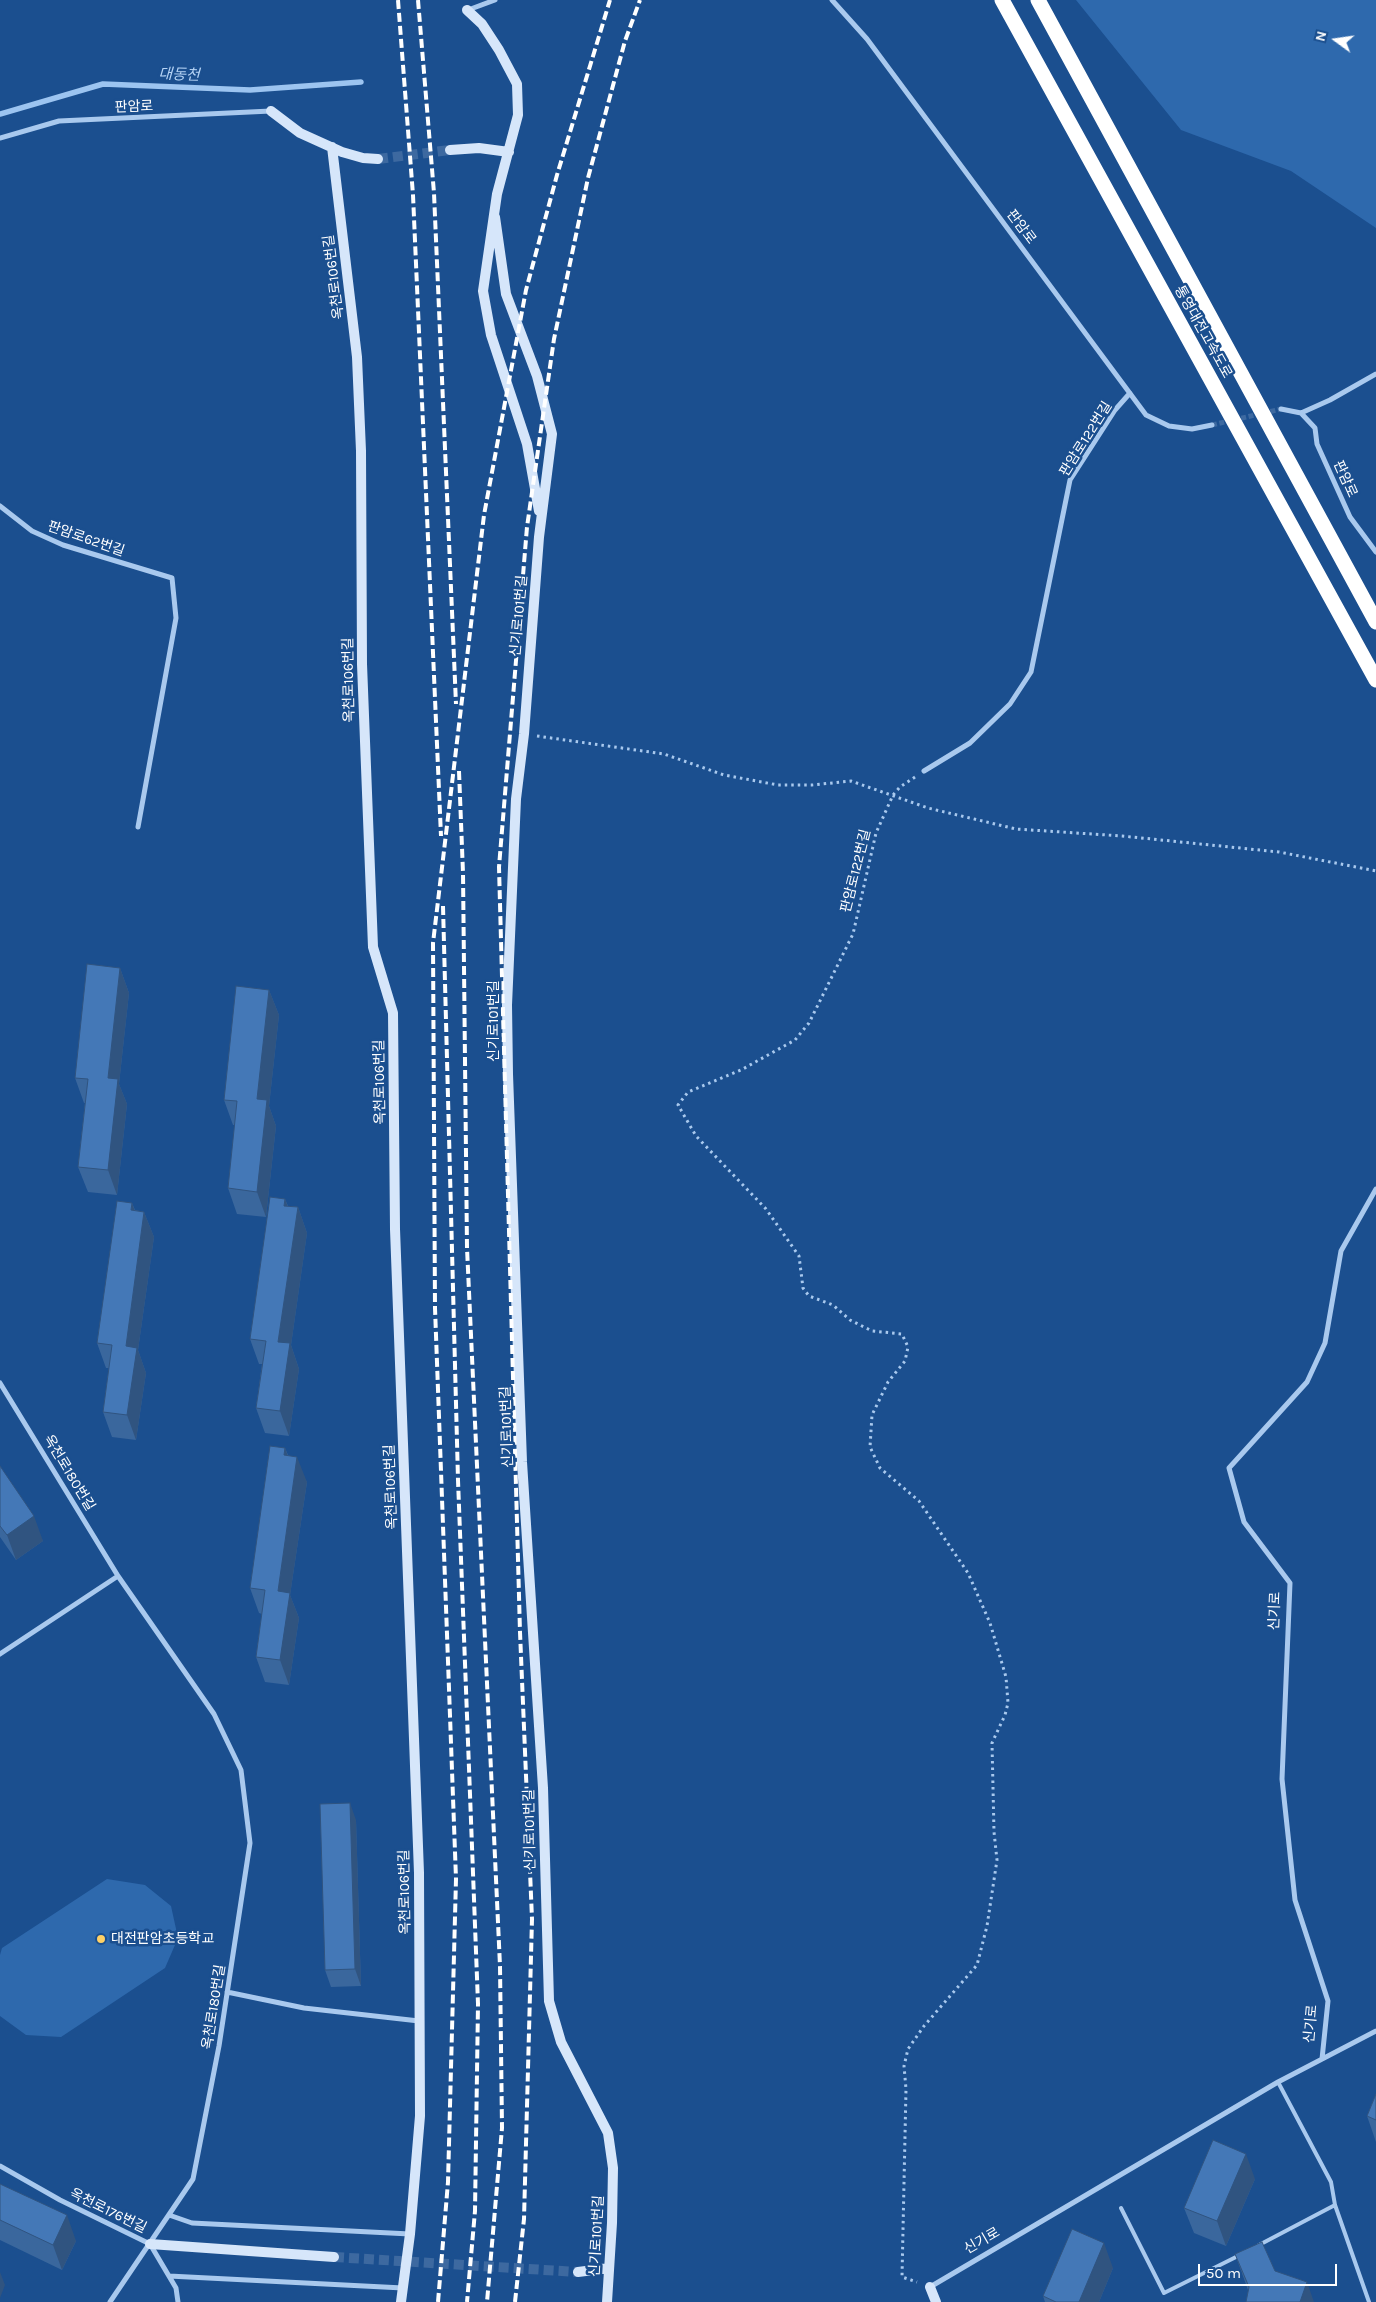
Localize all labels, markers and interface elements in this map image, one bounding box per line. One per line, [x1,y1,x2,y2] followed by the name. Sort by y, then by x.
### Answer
[1311,15,1361,65] north arrow
[1311,29,1330,43] text: N
[158,65,200,85] water label: 대동천
[114,98,154,116] street label: 판암로
[1003,207,1039,247] street label: 판암로
[320,234,348,320] street label: 옥천로106번길
[1171,283,1235,381] street label: 통영대전고속도로
[1056,398,1116,480] street label: 판암로122번길
[1329,458,1361,500] street label: 판암로
[45,518,127,560] street label: 판암로62번길
[507,574,531,658] street label: 신기로101번길
[340,637,358,723] street label: 옥천로106번길
[838,828,874,914] street label: 판암로122번길
[486,980,502,1062] street label: 신기로101번길
[371,1039,389,1125] street label: 옥천로106번길
[497,1386,517,1468] street label: 신기로101번길
[40,1432,98,1514] street label: 옥천로180번길
[381,1444,401,1530] street label: 옥천로106번길
[1266,1591,1284,1631] street label: 신기로
[521,1789,539,1871] street label: 신기로101번길
[396,1849,414,1935] street label: 옥천로106번길
[111,1931,214,1947] place label: 대전판암초등학교
[95,1933,107,1945] marker: 대전판암초등학교
[199,1963,229,2051] street label: 옥천로180번길
[1301,2004,1321,2044] street label: 신기로
[67,2185,149,2237] street label: 옥천로176번길
[586,2195,608,2277] street label: 신기로101번길
[961,2224,1003,2258] street label: 신기로
[1201,2254,1340,2286] scale bar
[1206,2264,1241,2282] text: 50 m

